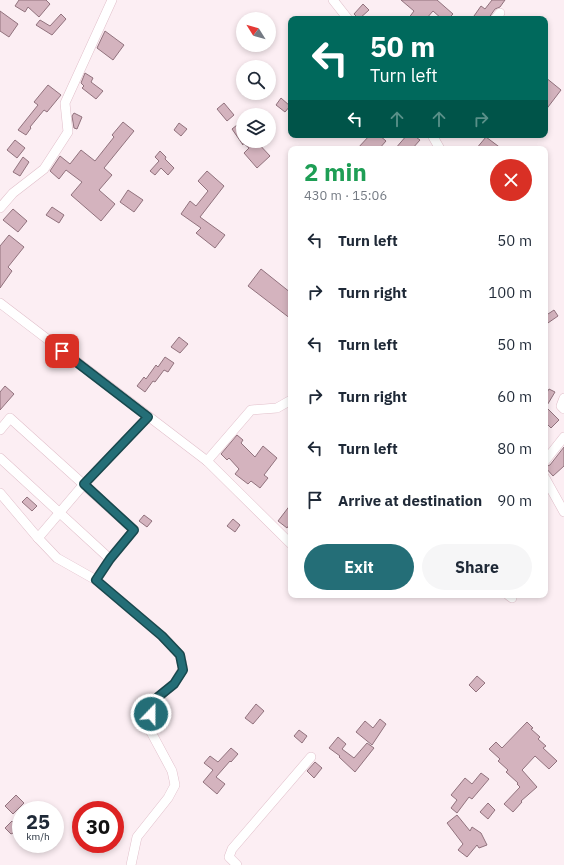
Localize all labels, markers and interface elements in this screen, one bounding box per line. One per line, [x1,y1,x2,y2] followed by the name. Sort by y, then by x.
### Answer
[236,12,276,52] north arrow
[236,12,276,148] map controls
[370,28,435,65] text: 50 m
[304,32,356,84] icon: left
[236,60,276,100] button: search
[370,64,438,87] text: Turn left
[236,108,276,148] button: layers
[344,108,366,130] icon: left
[386,108,408,130] icon: ahead
[428,108,450,130] icon: ahead
[470,108,492,130] icon: right
[304,156,367,188] text: 2 min
[490,159,532,201] button: close
[304,187,387,204] text: 430 m · 15:06
[304,229,326,251] icon: left
[338,231,398,250] text: Turn left
[497,231,532,250] text: 50 m
[304,281,326,303] icon: right
[338,283,407,302] text: Turn right
[488,283,532,302] text: 100 m
[304,333,326,355] icon: left
[45,334,79,368] pin
[338,335,398,354] text: Turn left
[497,335,532,354] text: 50 m
[51,340,73,362] icon: arrive
[304,385,326,407] icon: right
[338,387,407,406] text: Turn right
[497,387,532,406] text: 60 m
[304,437,326,459] icon: left
[338,439,398,458] text: Turn left
[497,439,532,458] text: 80 m
[304,489,326,511] icon: arrive
[338,491,482,510] text: Arrive at destination
[497,491,532,510] text: 90 m
[304,544,414,590] button: Exit
[422,544,532,590] button: Share
[130,693,172,735] position arrow
[72,801,124,853] speed limit sign: 30
[26,808,50,835] text: 25
[26,830,50,843] text: km/h

